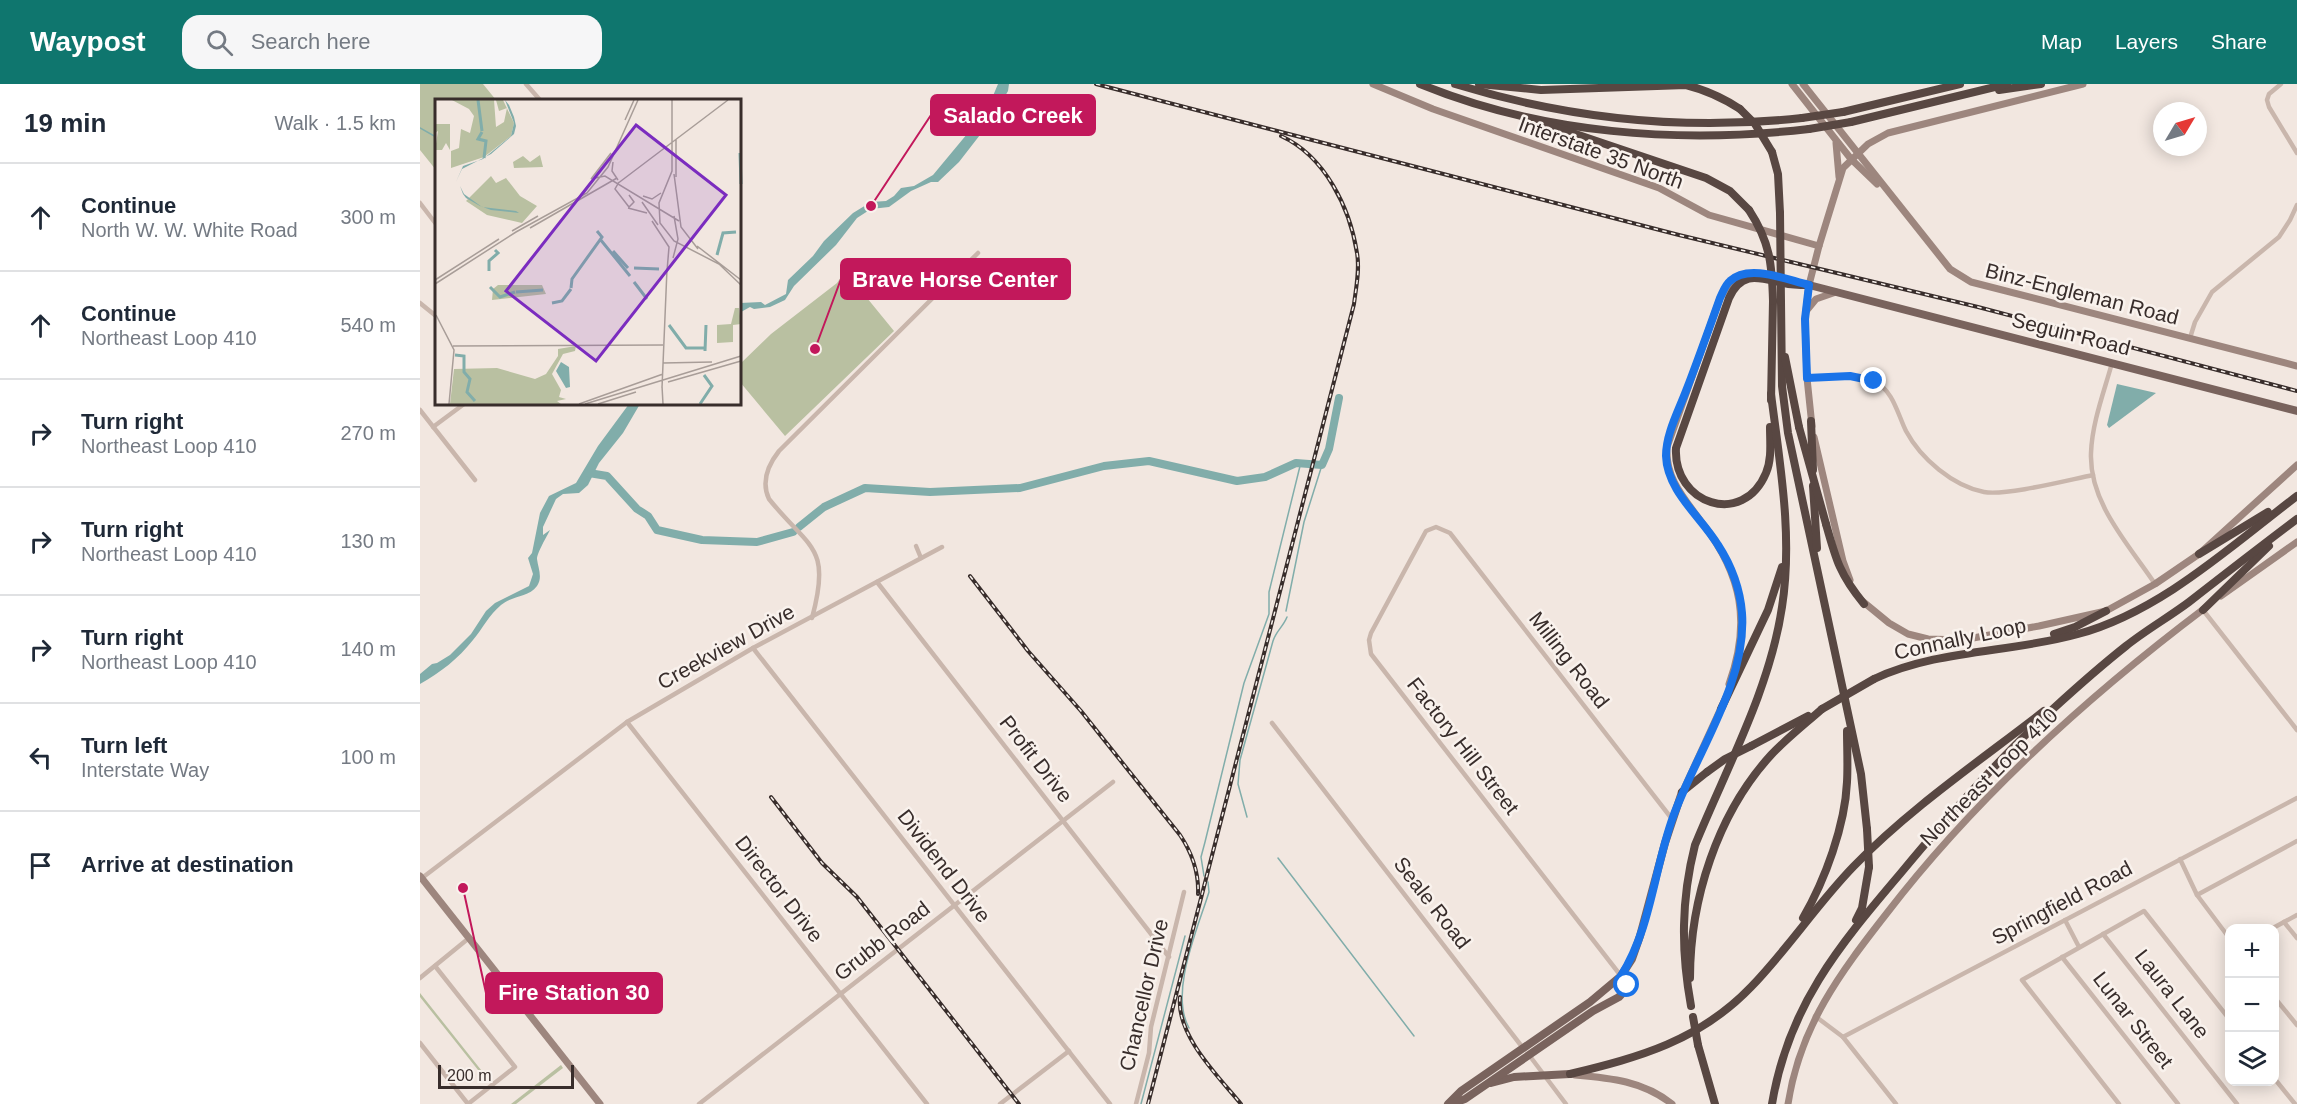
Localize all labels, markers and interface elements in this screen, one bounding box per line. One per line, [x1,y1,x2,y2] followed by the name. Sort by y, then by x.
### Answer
[182,15,602,69] search box
[30,26,146,57] text: Waypost
[203,26,236,59] icon: search
[251,29,371,54] text: Search here
[2041,30,2082,53] text: Map
[2115,30,2178,53] text: Layers
[2211,30,2267,53] text: Share
[931,95,1095,135] callout: Salado Creek
[435,99,741,405] inset map
[2153,102,2207,156] north arrow
[943,103,1083,128] text: Salado Creek
[24,108,106,138] text: 19 min
[275,112,396,134] text: Walk · 1.5 km
[1516,112,1687,193] street label: Interstate 35 North
[81,193,176,218] text: Continue
[24,201,57,234] icon: ahead
[340,206,396,228] text: 300 m
[81,219,298,241] text: North W. W. White Road
[1983,258,2181,329] street label: Binz-Engleman Road
[841,259,1070,299] callout: Brave Horse Center
[852,267,1058,292] text: Brave Horse Center
[81,301,176,326] text: Continue
[2009,308,2133,359] street label: Seguin Road
[24,309,57,342] icon: ahead
[340,314,396,336] text: 540 m
[81,327,257,349] text: Northeast Loop 410
[1860,367,1886,393] route end
[81,409,183,434] text: Turn right
[24,417,57,450] icon: right
[340,422,396,444] text: 270 m
[81,435,257,457] text: Northeast Loop 410
[81,517,183,542] text: Turn right
[24,525,57,558] icon: right
[340,530,396,552] text: 130 m
[81,543,257,565] text: Northeast Loop 410
[653,599,798,694] street label: Creekview Drive
[1525,607,1614,712] street label: Milling Road
[1892,613,2028,664] street label: Connally Loop
[81,625,183,650] text: Turn right
[24,633,57,666] icon: right
[340,638,396,660] text: 140 m
[81,651,257,673] text: Northeast Loop 410
[1403,673,1524,819] street label: Factory Hill Street
[1915,703,2062,850] street label: Northeast Loop 410
[995,711,1077,807] street label: Profit Drive
[81,733,167,758] text: Turn left
[24,741,57,774] icon: left
[340,746,396,768] text: 100 m
[81,759,209,781] text: Interstate Way
[893,805,995,927] street label: Dividend Drive
[731,831,828,946] street label: Director Drive
[24,849,57,882] icon: arrive
[81,852,294,877] text: Arrive at destination
[1390,852,1475,953] street label: Seale Road
[1988,856,2136,949] street label: Springfield Road
[830,896,934,985] street label: Grubb Road
[1115,917,1172,1073] street label: Chancellor Drive
[2225,924,2279,1086] map controls
[2225,924,2279,978] button: +
[2131,945,2214,1043] street label: Laura Lane
[2089,967,2178,1072] street label: Lunar Street
[1613,971,1639,997] route start
[486,973,662,1013] callout: Fire Station 30
[2225,978,2279,1032] button: −
[498,980,650,1005] text: Fire Station 30
[2225,1032,2279,1086] button: layers
[438,1062,574,1090] scale bar
[447,1067,491,1084] text: 200 m

